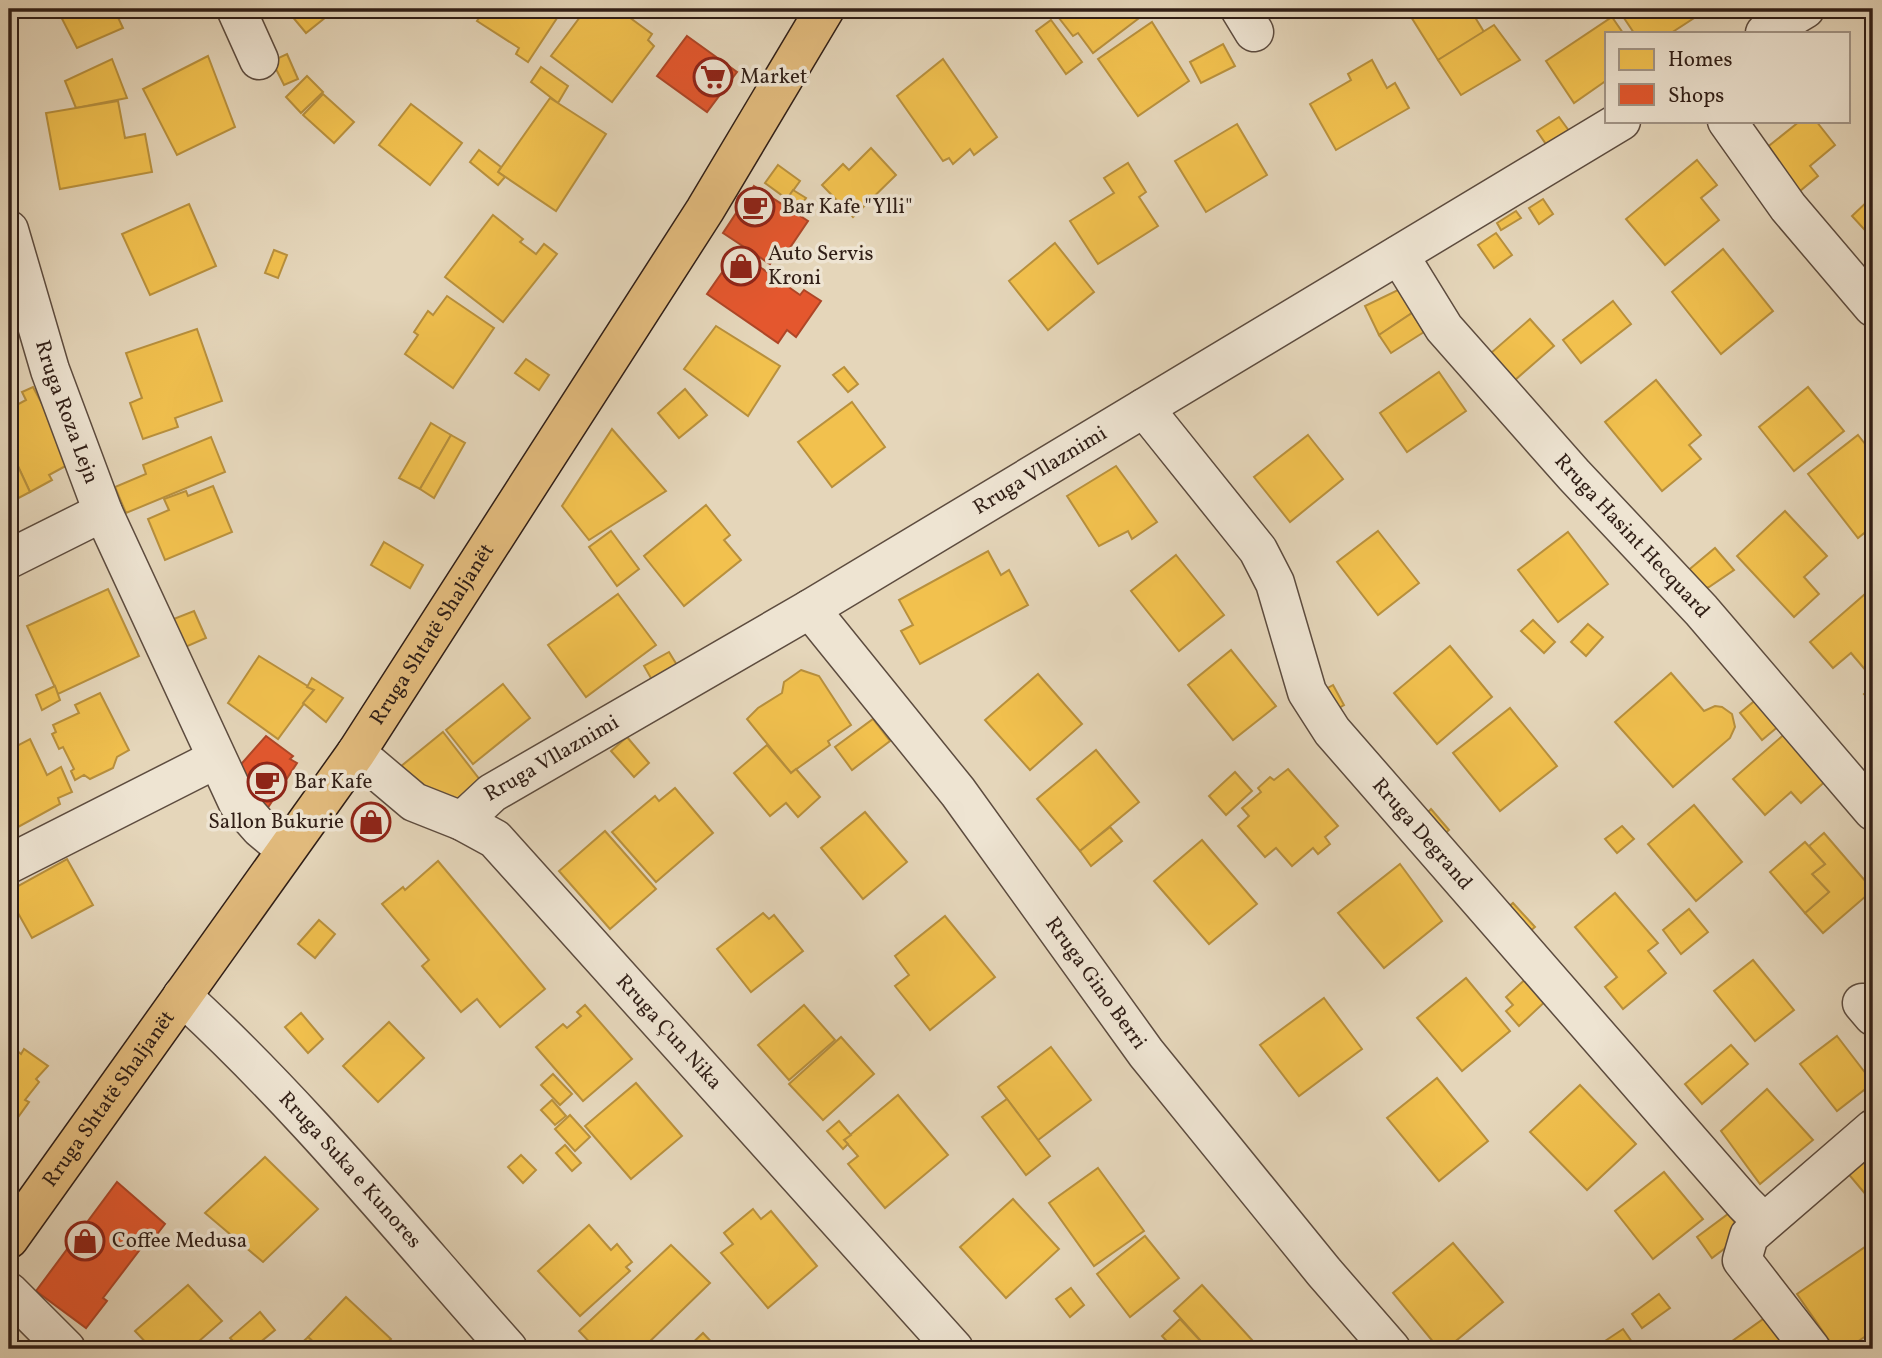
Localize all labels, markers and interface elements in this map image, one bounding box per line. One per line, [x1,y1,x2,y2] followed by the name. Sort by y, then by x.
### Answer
[1605,32,1850,122] legend
[1668,46,1733,75] text: Homes
[692,56,734,98] supermarket icon: Market
[740,63,807,92] place label: Market
[1668,82,1724,111] text: Shops
[734,186,776,228] cafe icon: Bar Kafe "Ylli"
[782,193,913,222] place label: Bar Kafe "Ylli"
[768,240,873,293] place label: Auto Servis Kroni
[720,245,762,287] shop icon: Auto Servis Kroni
[28,337,106,488] street label: Rruga Roza Lejn
[968,419,1112,522] street label: Rruga Vllaznimi
[1547,447,1716,624] street label: Rruga Hasint Hecquard
[363,538,501,731] street label: Rruga Shtatë Shaljanët
[479,708,624,809] street label: Rruga Vllaznimi
[246,761,288,803] cafe icon: Bar Kafe
[294,768,372,797] place label: Bar Kafe
[1365,772,1479,896] street label: Rruga Degrand
[350,801,392,843] shop icon: Sallon Bukurie
[208,808,344,837] place label: Sallon Bukurie
[1038,911,1153,1055] street label: Rruga Gino Berri
[609,968,729,1096] street label: Rruga Çun Nika
[36,1005,182,1193] street label: Rruga Shtatë Shaljanët
[272,1085,428,1255] street label: Rruga Suka e Kunores
[64,1220,106,1262] shop icon: Coffee Medusa
[112,1227,247,1256] place label: Coffee Medusa

